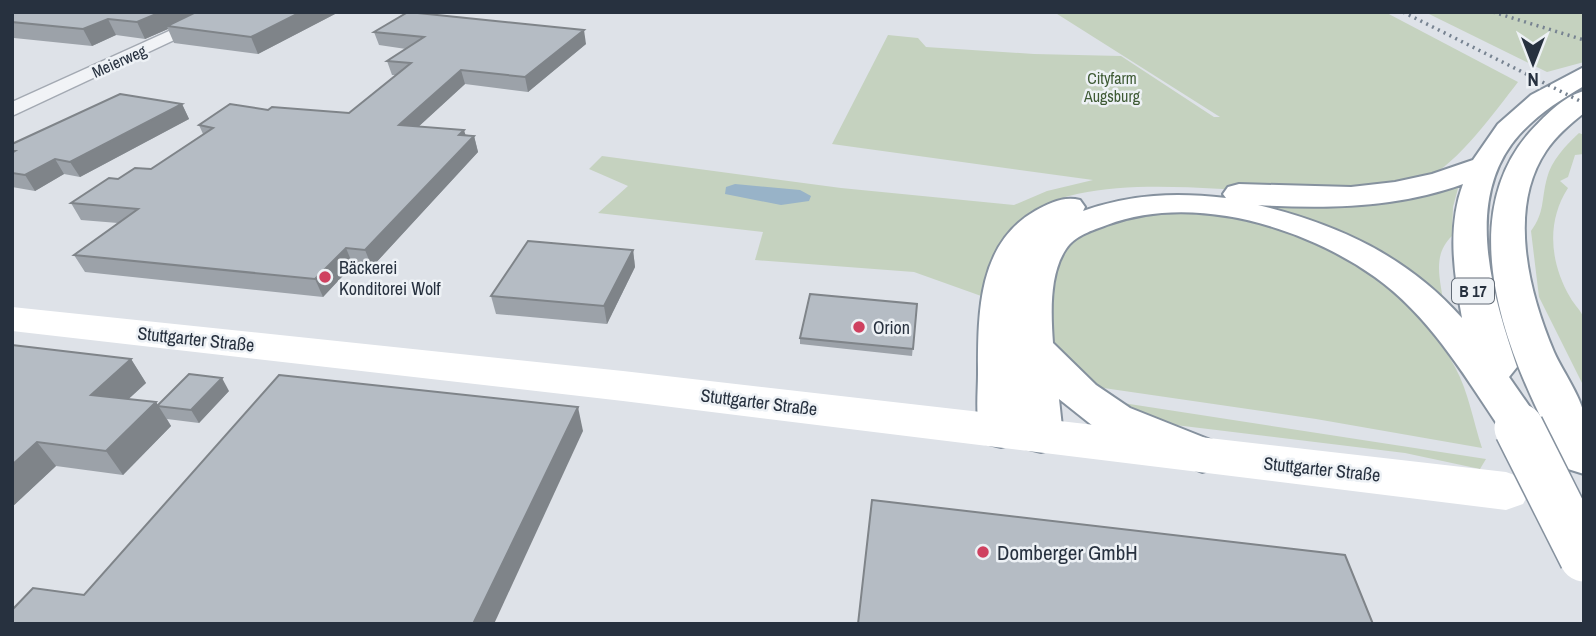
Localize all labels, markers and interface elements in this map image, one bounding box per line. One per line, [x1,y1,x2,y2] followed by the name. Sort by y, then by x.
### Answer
[1498,28,1568,98] north arrow
[88,39,150,83] street label: Meierweg
[1083,67,1141,107] park label: Cityfarm Augsburg
[1527,67,1539,93] text: N
[339,255,441,301] place label: Bäckerei Konditorei Wolf
[317,269,333,285] marker: Bäckerei Konditorei Wolf
[1452,278,1494,304] road number: B 17
[873,315,910,340] place label: Orion
[851,319,867,335] marker: Orion
[136,320,256,358] street label: Stuttgarter Straße
[699,382,819,422] street label: Stuttgarter Straße
[1262,450,1382,488] street label: Stuttgarter Straße
[997,538,1138,567] place label: Domberger GmbH
[975,544,991,560] marker: Domberger GmbH

